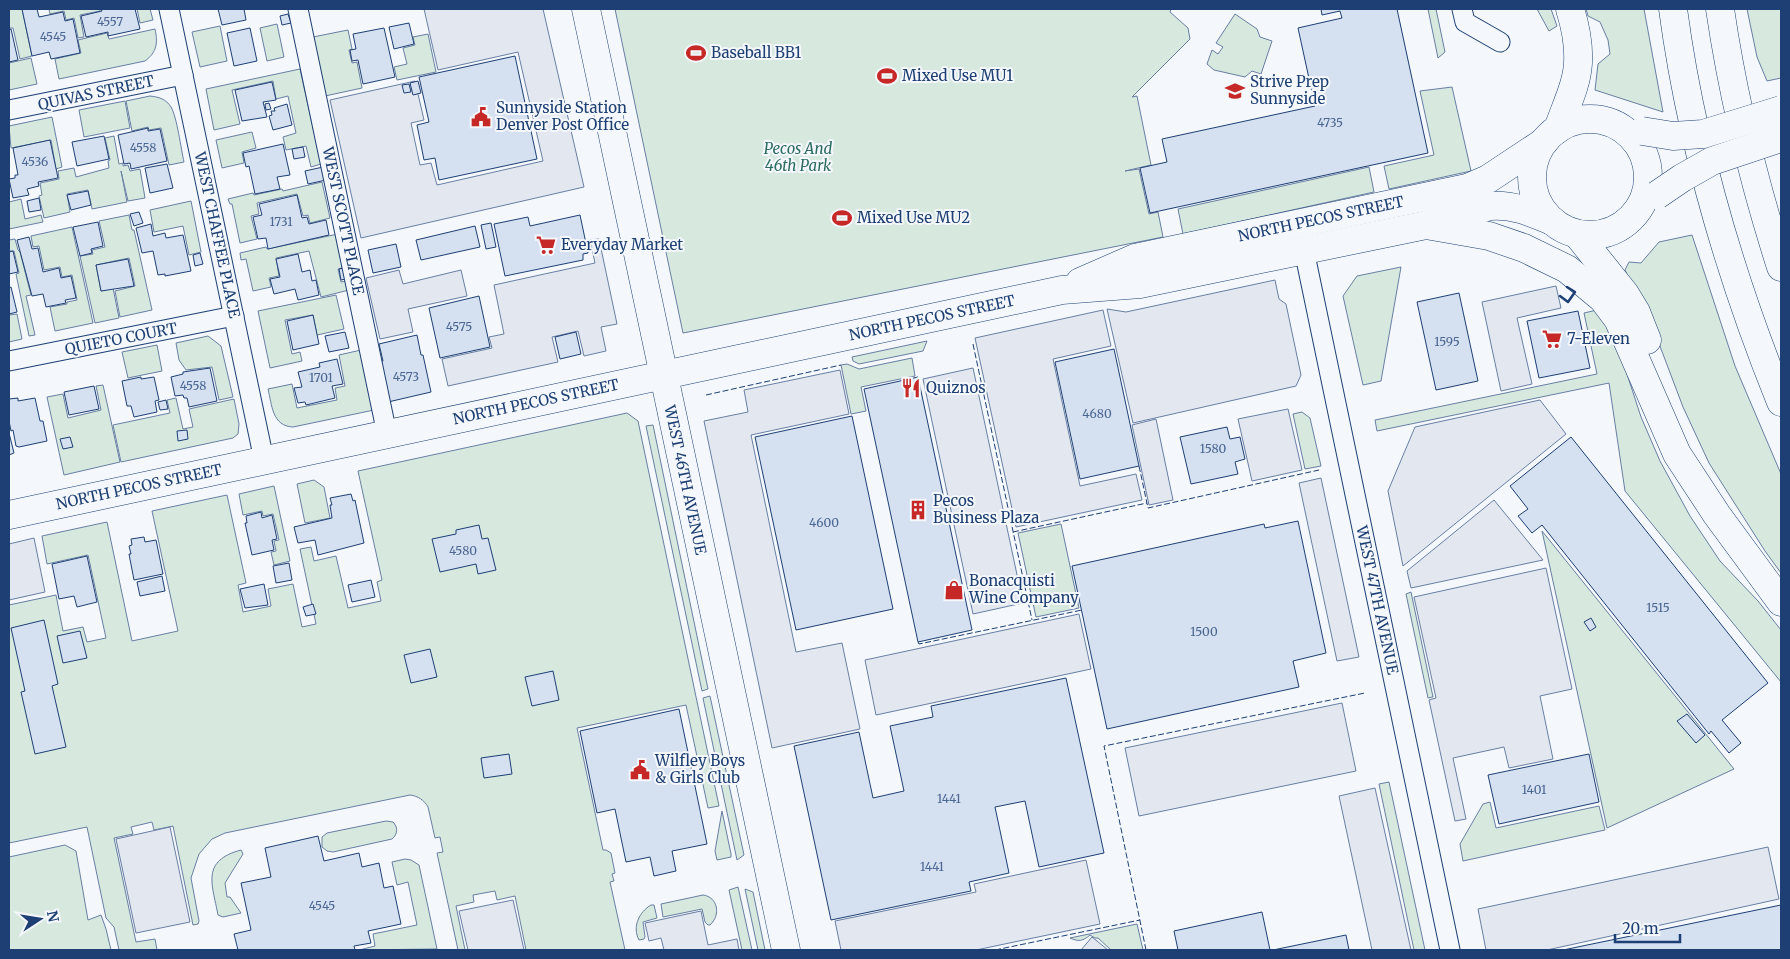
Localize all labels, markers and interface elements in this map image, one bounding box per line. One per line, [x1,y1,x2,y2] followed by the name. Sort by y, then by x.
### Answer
[97,14,123,29] house number: 4557
[40,29,66,44] house number: 4545
[685,42,707,64] sports icon: Baseball BB1
[711,43,801,62] place label: Baseball BB1
[876,65,898,87] sports icon: Mixed Use MU1
[902,66,1013,85] place label: Mixed Use MU1
[36,71,156,114] street label: QUIVAS STREET
[1250,72,1329,108] place label: Strive Prep Sunnyside
[1224,80,1246,102] school or university icon: Strive Prep Sunnyside
[496,98,629,134] place label: Sunnyside Station Denver Post Office
[470,106,492,128] public building icon: Sunnyside Station Denver Post Office
[1317,115,1343,130] house number: 4735
[764,139,833,175] park label: Pecos And 46th Park
[130,140,156,155] house number: 4558
[318,144,369,297] street label: WEST SCOTT PLACE
[190,149,244,320] street label: WEST CHAFFEE PLACE
[22,154,48,169] house number: 4536
[1236,192,1406,245] street label: NORTH PECOS STREET
[831,207,853,229] sports icon: Mixed Use MU2
[857,208,970,227] place label: Mixed Use MU2
[269,214,293,229] house number: 1731
[535,234,557,256] supermarket icon: Everyday Market
[561,235,683,254] place label: Everyday Market
[847,291,1017,344] street label: NORTH PECOS STREET
[63,318,179,359] street label: QUIETO COURT
[446,319,472,334] house number: 4575
[1541,328,1563,350] supermarket icon: 7-Eleven
[1567,329,1630,348] place label: 7-Eleven
[1434,334,1460,349] house number: 1595
[393,369,419,384] house number: 4573
[309,370,334,385] house number: 1701
[451,375,621,428] street label: NORTH PECOS STREET
[900,377,922,399] restaurant icon: Quiznos
[180,378,206,393] house number: 4558
[926,378,986,397] place label: Quiznos
[660,402,711,557] street label: WEST 46TH AVENUE
[1082,406,1112,421] house number: 4680
[1200,441,1227,456] house number: 1580
[54,460,224,513] street label: NORTH PECOS STREET
[933,491,1039,527] place label: Pecos Business Plaza
[907,499,929,521] building icon: Pecos Business Plaza
[809,515,839,530] house number: 4600
[1352,523,1403,677] street label: WEST 47TH AVENUE
[449,543,477,558] house number: 4580
[968,571,1079,607] place label: Bonacquisti Wine Company
[943,579,965,601] shop icon: Bonacquisti Wine Company
[1646,600,1670,615] house number: 1515
[1190,624,1218,639] house number: 1500
[654,751,745,787] place label: Wilfley Boys & Girls Club
[629,759,651,781] public building icon: Wilfley Boys & Girls Club
[1522,782,1547,797] house number: 1401
[937,791,962,806] house number: 1441
[920,859,945,874] house number: 1441
[15,894,65,944] north arrow
[309,898,335,913] house number: 4545
[43,909,63,924] text: N
[1615,912,1680,944] scale bar
[1622,919,1659,938] text: 20 m

